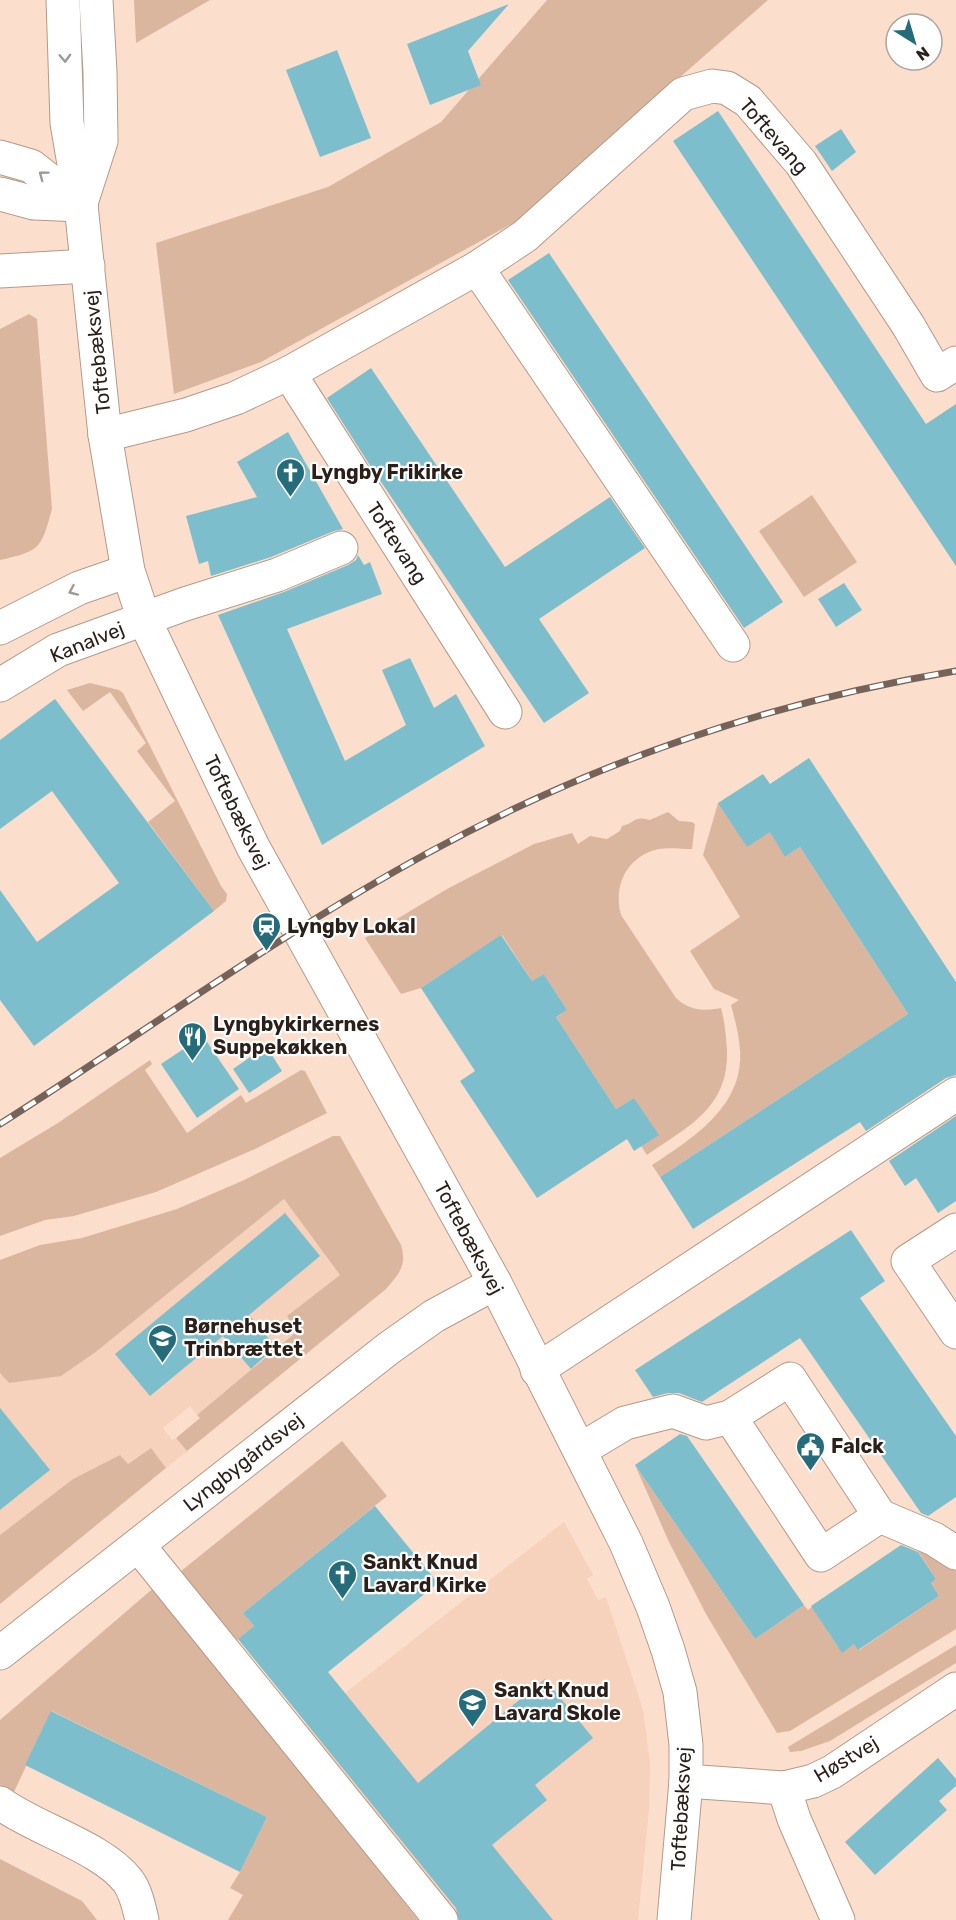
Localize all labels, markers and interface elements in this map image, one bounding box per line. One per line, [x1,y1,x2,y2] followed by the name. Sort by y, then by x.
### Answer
[884,12,944,72] north arrow
[912,43,933,65] text: N
[59,54,71,63] one-way arrow
[734,93,814,179] street label: Toftevang
[39,172,50,183] one-way arrow
[79,289,115,415] street label: Toftebæksvej
[274,456,306,498] church icon: Lyngby Frikirke
[311,460,463,484] place label: Lyngby Frikirke
[362,497,432,589] street label: Toftevang
[68,584,79,596] one-way arrow
[46,616,128,668] street label: Kanalvej
[199,751,275,873] street label: Toftebæksvej
[250,910,282,952] station icon: Lyngby Lokal
[287,914,416,938] place label: Lyngby Lokal
[213,1012,379,1059] place label: Lyngbykirkernes Suppekøkken
[176,1020,208,1062] restaurant icon: Lyngbykirkernes Suppekøkken
[429,1177,509,1299] street label: Toftebæksvej
[184,1314,303,1361] place label: Børnehuset Trinbrættet
[147,1322,179,1364] school or university icon: Børnehuset Trinbrættet
[178,1408,308,1516] street label: Lyngbygårdsvej
[794,1430,826,1472] public building icon: Falck
[831,1434,884,1458] place label: Falck
[363,1550,487,1597] place label: Sankt Knud Lavard Kirke
[326,1558,358,1600] church icon: Sankt Knud Lavard Kirke
[494,1678,621,1725] place label: Sankt Knud Lavard Skole
[457,1686,489,1728] school or university icon: Sankt Knud Lavard Skole
[809,1730,883,1788] street label: Høstvej
[666,1746,696,1872] street label: Toftebæksvej

